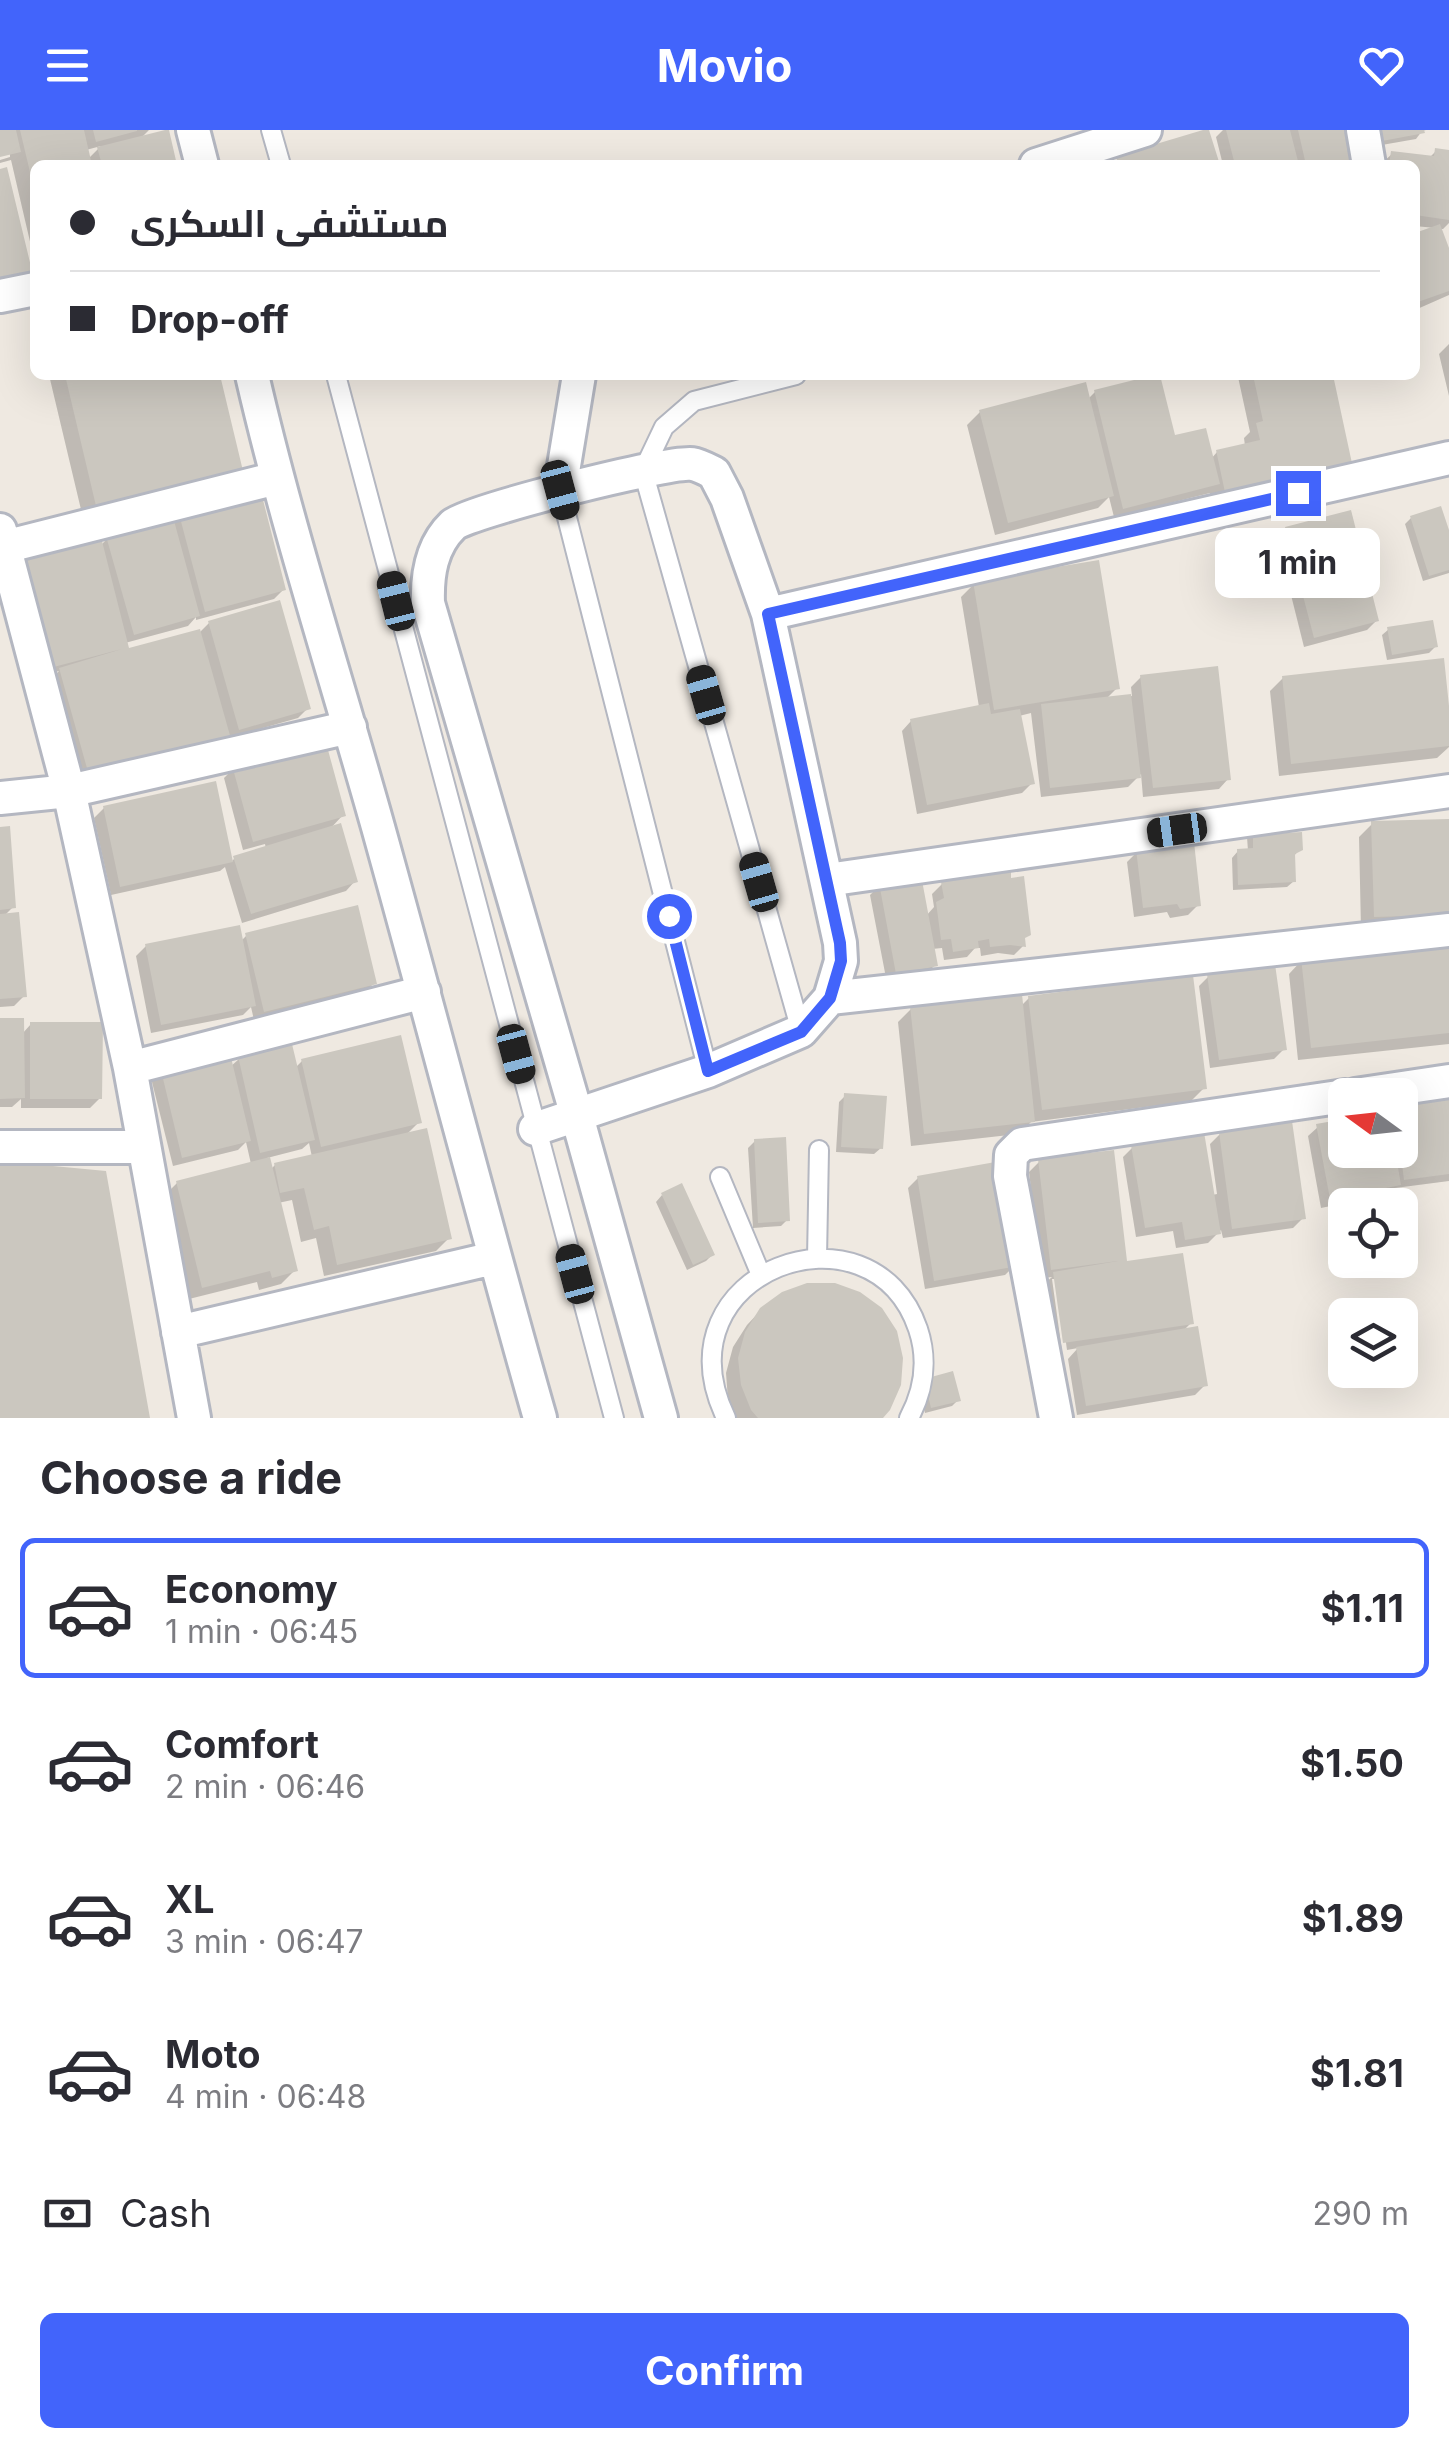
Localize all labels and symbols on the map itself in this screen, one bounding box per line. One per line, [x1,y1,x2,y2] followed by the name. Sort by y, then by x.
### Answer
[538,457,582,523] car
[1276,471,1321,516] route end
[1216,528,1380,598] callout: 1 min
[374,568,418,634] car
[683,662,729,728] car
[1145,811,1209,849] car
[736,849,782,915] car
[647,894,692,939] route start
[494,1021,538,1087] car
[1328,1078,1418,1168] north arrow
[553,1241,597,1307] car

